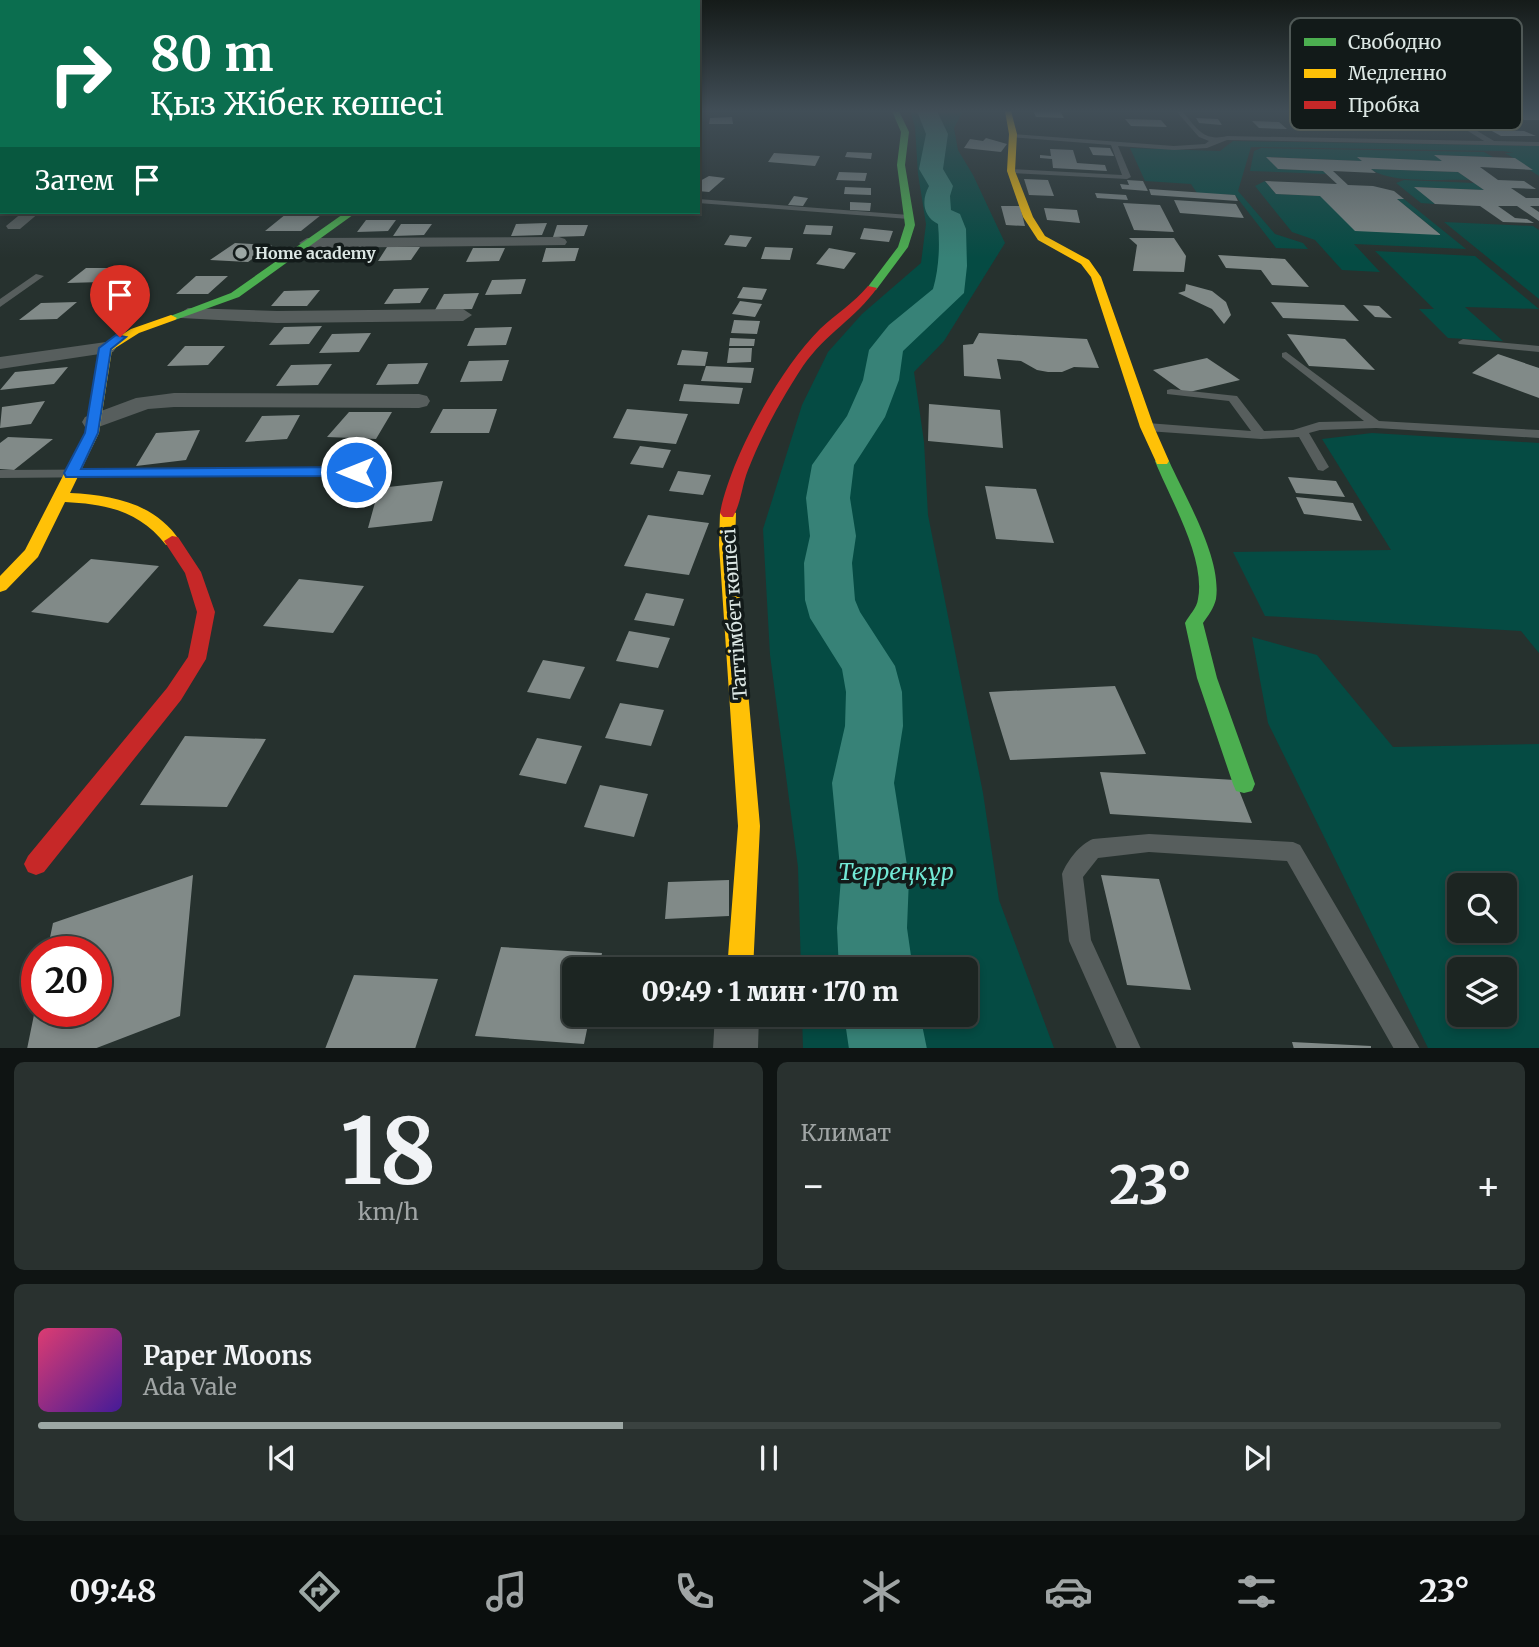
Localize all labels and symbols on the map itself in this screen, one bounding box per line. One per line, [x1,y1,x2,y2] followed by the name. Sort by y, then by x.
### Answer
[1290,18,1522,130] legend
[1348,30,1441,54] text: Свободно
[1348,61,1447,85] text: Медленно
[1348,93,1420,117] text: Пробка
[255,243,376,263] place label: Home academy
[233,245,249,261] marker: Home academy
[90,265,150,337] pin
[319,435,393,509] position arrow
[716,527,752,701] street label: Таттімбет көшесі
[838,857,954,886] park label: Терреңқұр
[21,936,112,1027] speed limit sign: 20

